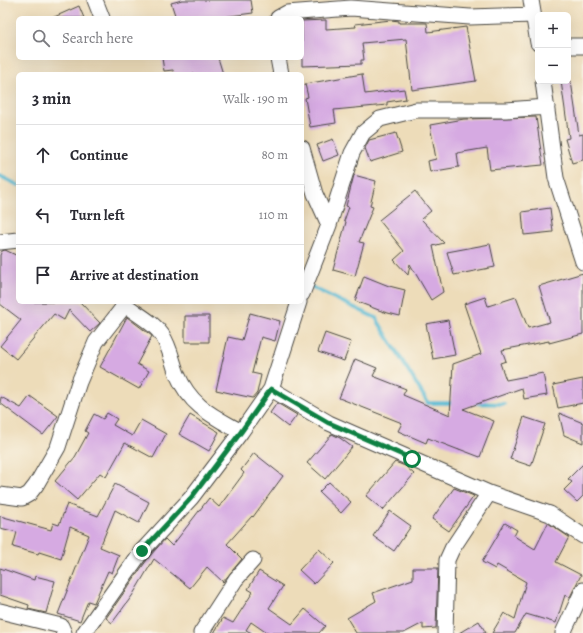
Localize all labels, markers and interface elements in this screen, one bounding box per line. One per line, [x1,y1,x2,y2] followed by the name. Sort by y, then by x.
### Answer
[535,12,571,84] map controls
[535,12,571,48] button: +
[16,16,304,60] search box
[30,27,52,49] icon: search
[62,28,133,48] text: Search here
[535,48,571,84] button: −
[32,87,71,110] text: 3 min
[223,90,288,107] text: Walk · 190 m
[32,144,54,166] icon: ahead
[70,145,128,165] text: Continue
[261,146,288,163] text: 80 m
[32,204,54,226] icon: left
[70,205,125,225] text: Turn left
[259,206,288,223] text: 110 m
[32,264,54,286] icon: arrive
[70,265,199,285] text: Arrive at destination
[403,450,421,468] route start
[133,542,151,560] route end

